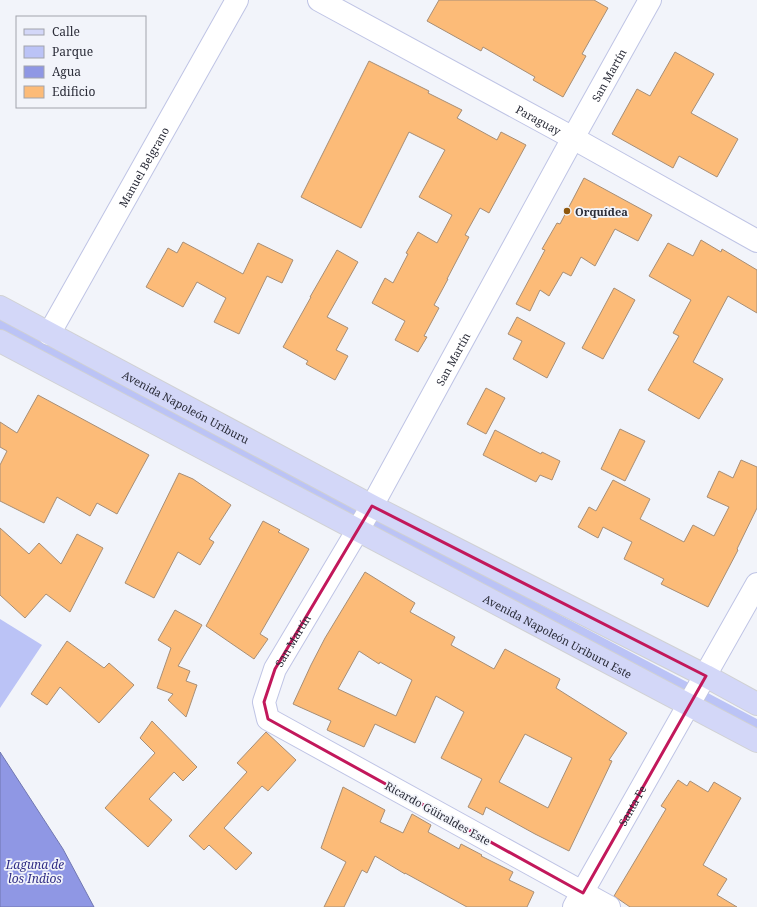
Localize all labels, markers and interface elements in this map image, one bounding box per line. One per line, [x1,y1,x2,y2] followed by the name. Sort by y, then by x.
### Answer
[16,16,146,108] legend
[52,23,80,40] text: Calle
[52,43,93,60] text: Parque
[587,46,629,104] street label: San Martín
[52,63,81,80] text: Agua
[52,83,95,100] text: Edificio
[513,101,565,138] street label: Paraguay
[115,124,172,210] street label: Manuel Belgrano
[575,204,628,219] place label: Orquídea
[562,206,572,216] marker: Orquídea
[432,330,473,388] street label: San Martín
[120,366,252,447] street label: Avenida Napoleón Uriburu
[481,590,635,681] street label: Avenida Napoleón Uriburu Este
[271,611,313,669] street label: San Martín
[383,778,494,848] street label: Ricardo Güiraldes Este
[614,782,649,828] street label: Santa Fe
[5,856,64,887] water label: Laguna de los Indios

